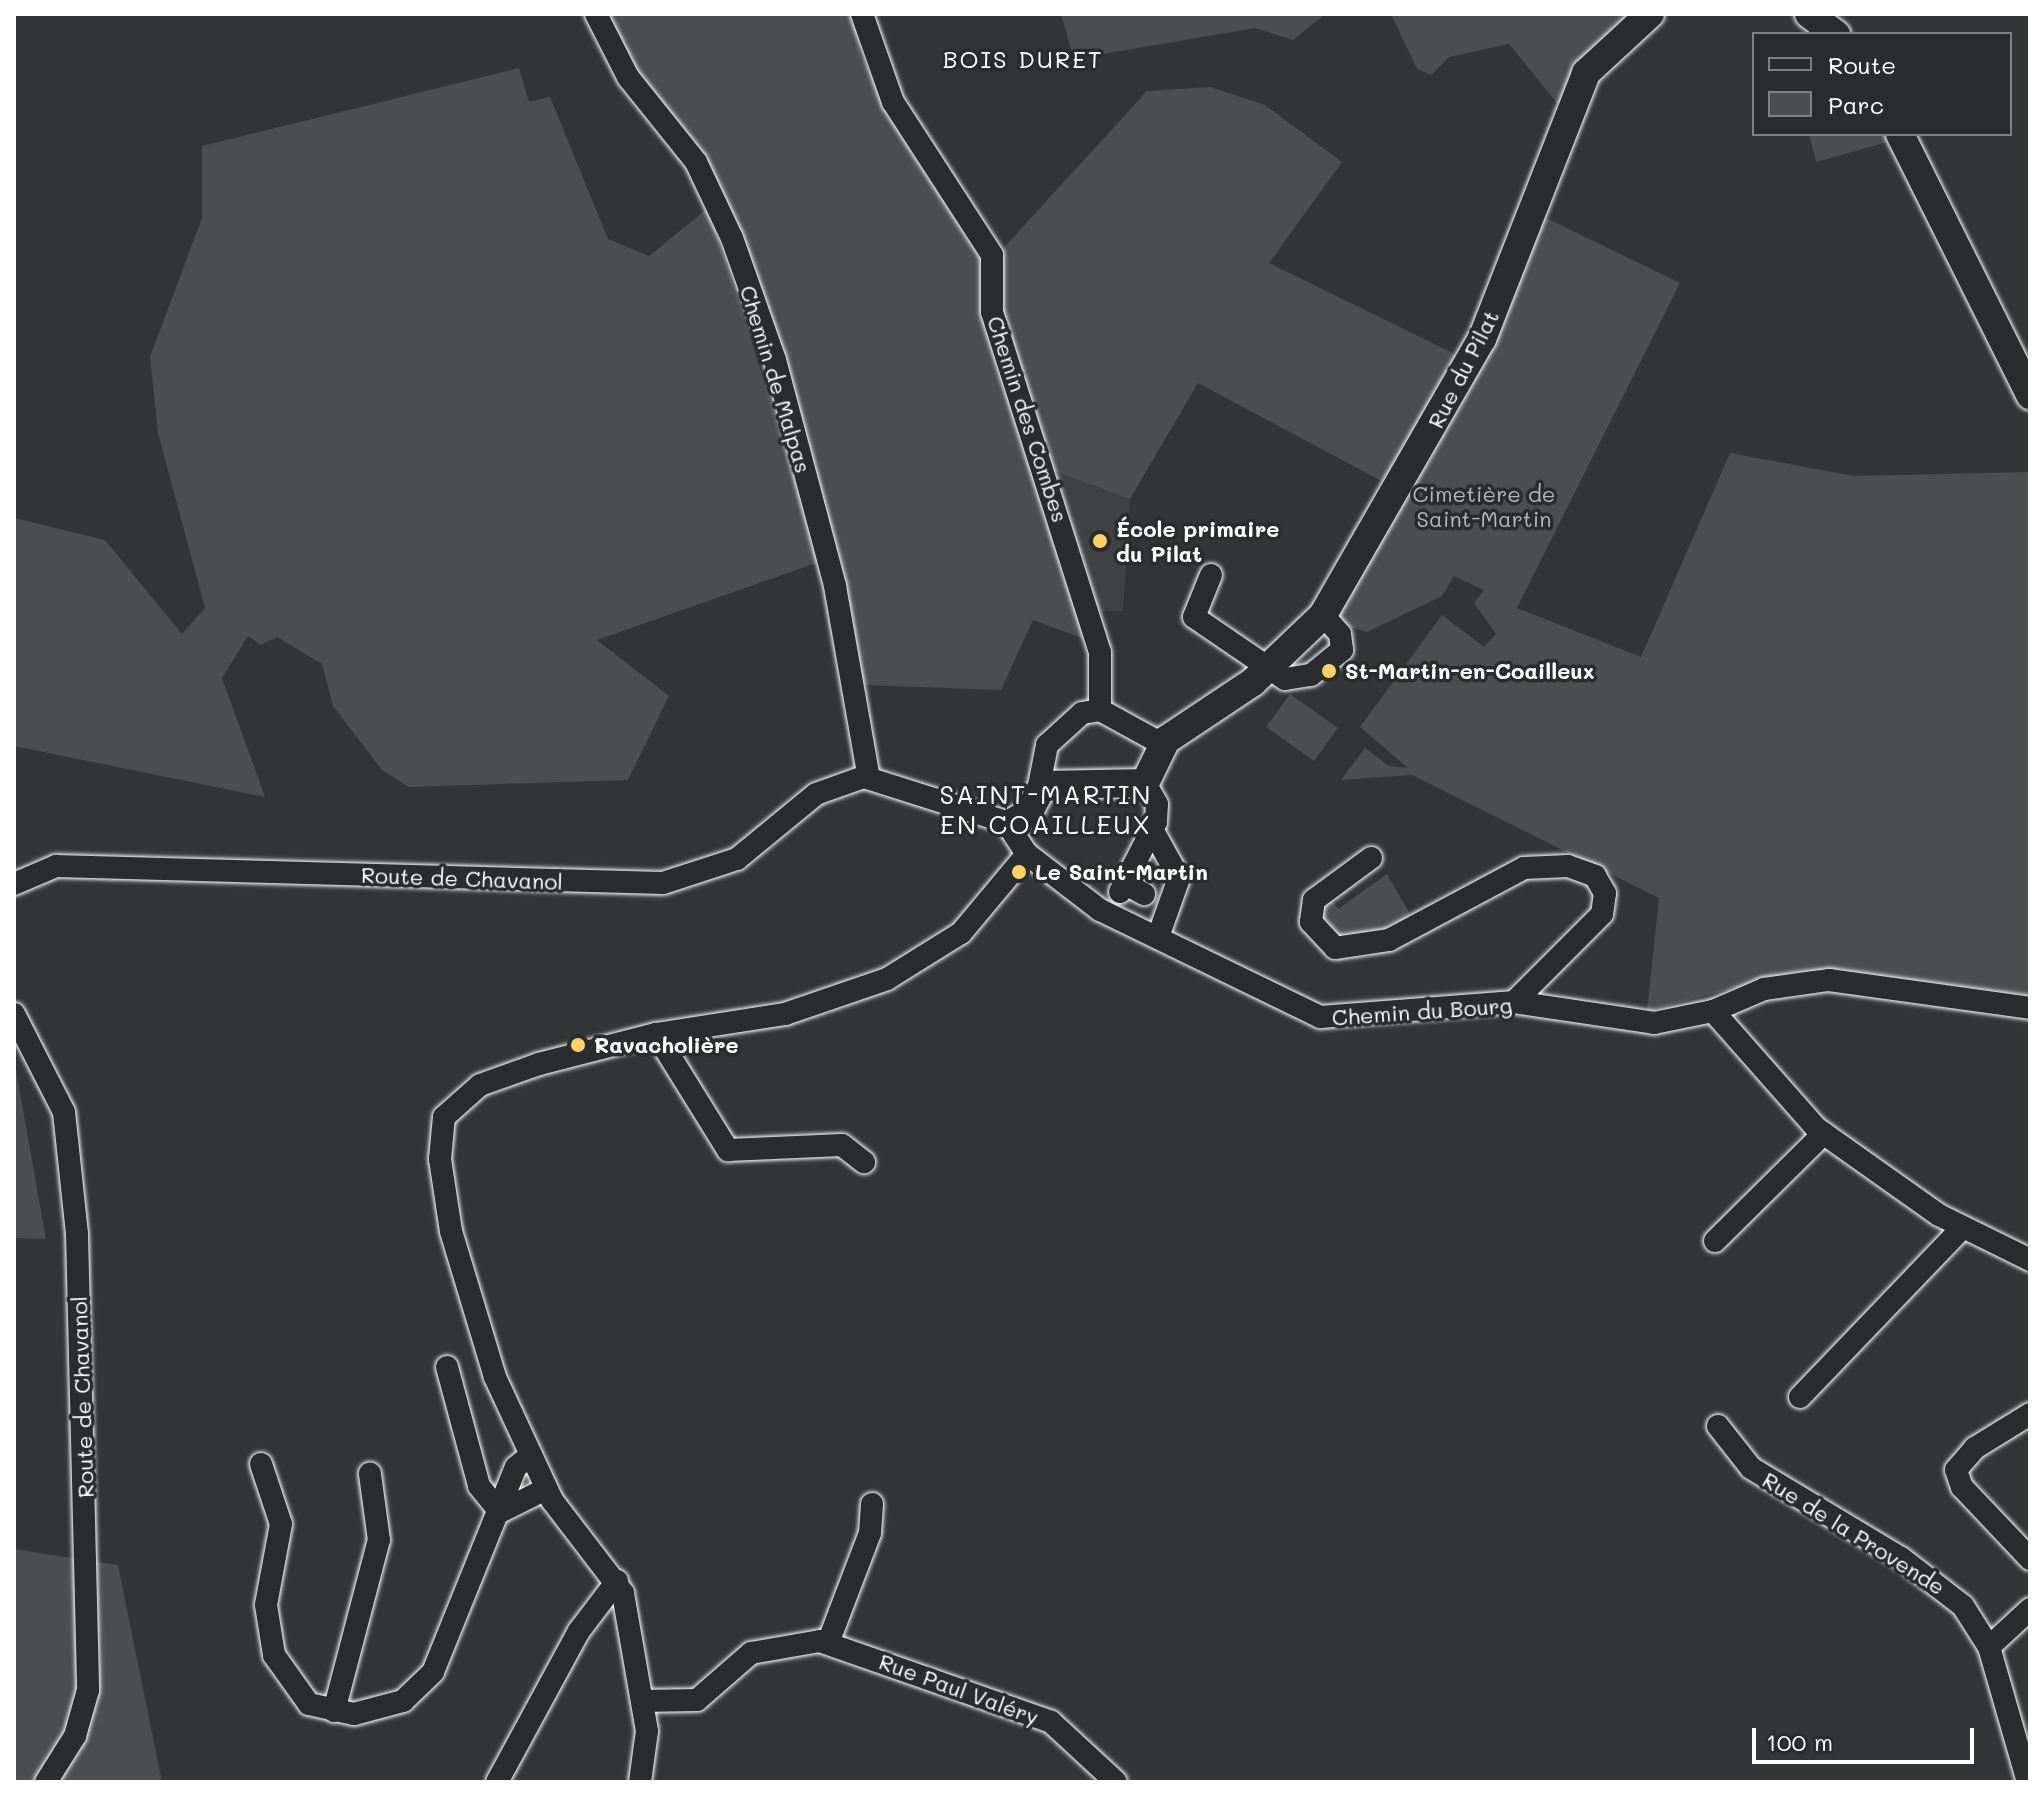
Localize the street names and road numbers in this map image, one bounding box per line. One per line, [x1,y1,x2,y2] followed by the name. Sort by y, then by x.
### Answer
[735,282,817,476] street label: Chemin de Malpas
[1422,306,1504,432] street label: Rue du Pilat
[982,313,1074,525] street label: Chemin des Combes
[361,861,563,895] street label: Route de Chavanol
[1331,992,1513,1030] street label: Chemin du Bourg
[65,1296,99,1498] street label: Route de Chavanol
[1758,1466,1950,1600] street label: Rue de la Provende
[876,1648,1042,1730] street label: Rue Paul Valéry

